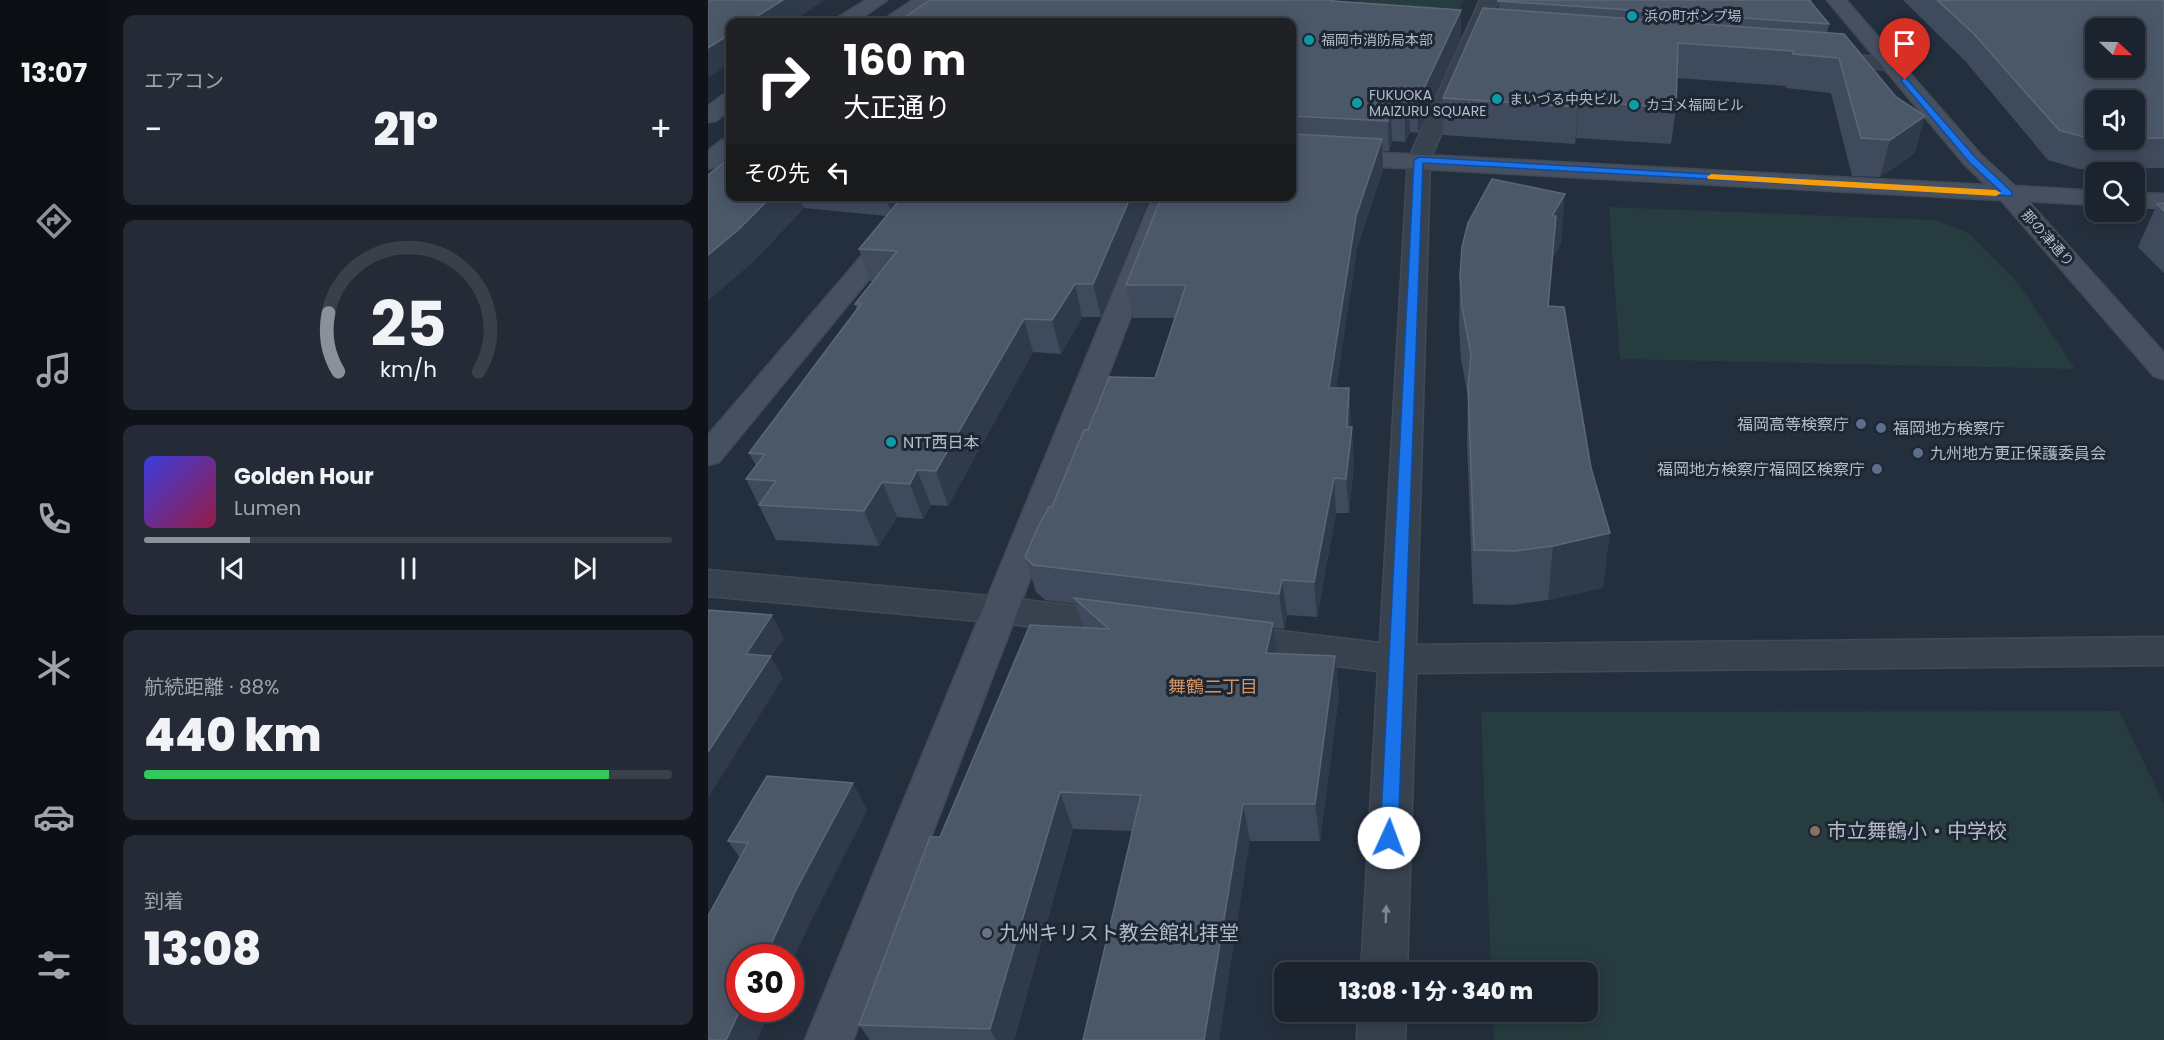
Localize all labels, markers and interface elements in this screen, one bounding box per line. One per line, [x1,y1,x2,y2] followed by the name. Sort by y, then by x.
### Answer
[1644,6,1742,26] place label: 浜の町ポンプ場
[1625,9,1639,23] marker: 浜の町ポンプ場
[1879,18,1930,80] pin
[2085,18,2145,78] north arrow
[2085,18,2145,222] map controls
[1888,27,1921,60] icon: arrive
[1321,30,1433,50] place label: 福岡市消防局本部
[843,31,966,90] text: 160 m
[1302,33,1316,47] marker: 福岡市消防局本部
[744,42,822,120] icon: right
[21,54,87,91] text: 13:07
[144,67,224,95] text: エアコン
[1369,85,1487,121] place label: FUKUOKA MAIZURU SQUARE
[843,89,951,126] text: 大正通り
[1509,89,1621,109] place label: まいづる中央ビル
[2085,90,2145,150] button: sound
[1490,92,1504,106] marker: まいづる中央ビル
[1646,95,1744,115] place label: カゴメ福岡ビル
[1350,96,1364,110] marker: FUKUOKA MAIZURU SQUARE
[374,98,438,161] text: 21°
[1627,98,1641,112] marker: カゴメ福岡ビル
[144,106,162,153] text: −
[649,106,672,153] text: +
[822,156,855,189] icon: left
[744,158,810,189] text: その先
[2085,162,2145,222] button: search
[33,200,75,242] icon: directions
[2017,205,2079,271] street label: 那の津通り
[370,280,446,368] text: 25
[33,349,75,391] icon: music
[379,354,437,385] text: km/h
[1737,413,1849,436] place label: 福岡高等検察庁
[1854,417,1868,431] marker: 福岡高等検察庁
[1893,417,2005,440] place label: 福岡地方検察庁
[1874,421,1888,435] marker: 福岡地方検察庁
[903,431,980,454] place label: NTT西日本
[884,435,898,449] marker: NTT西日本
[1930,442,2106,465] place label: 九州地方更正保護委員会
[1911,446,1925,460] marker: 九州地方更正保護委員会
[1657,458,1865,481] place label: 福岡地方検察庁福岡区検察庁
[234,461,374,492] text: Golden Hour
[1870,462,1884,476] marker: 福岡地方検察庁福岡区検察庁
[234,494,301,522] text: Lumen
[33,498,75,540] icon: phone
[216,552,249,585] icon: previous
[392,552,425,585] icon: pause
[568,552,601,585] icon: next
[33,647,75,689] icon: climate
[144,673,279,701] text: 航続距離 · 88%
[1168,674,1258,699] district label: 舞鶴二丁目
[144,704,321,767] text: 440 km
[33,796,75,838] icon: car
[1357,806,1421,870] position arrow
[1827,817,2007,845] place label: 市立舞鶴小・中学校
[1808,824,1822,838] marker: 市立舞鶴小・中学校
[144,887,184,915] text: 到着
[1381,904,1391,923] one-way arrow
[144,918,261,981] text: 13:08
[999,919,1239,947] place label: 九州キリスト教会館礼拝堂
[980,926,994,940] marker: 九州キリスト教会館礼拝堂
[33,944,75,986] icon: filters
[726,944,804,1022] speed limit sign: 30
[1339,976,1533,1007] text: 13:08 · 1 分 · 340 m

